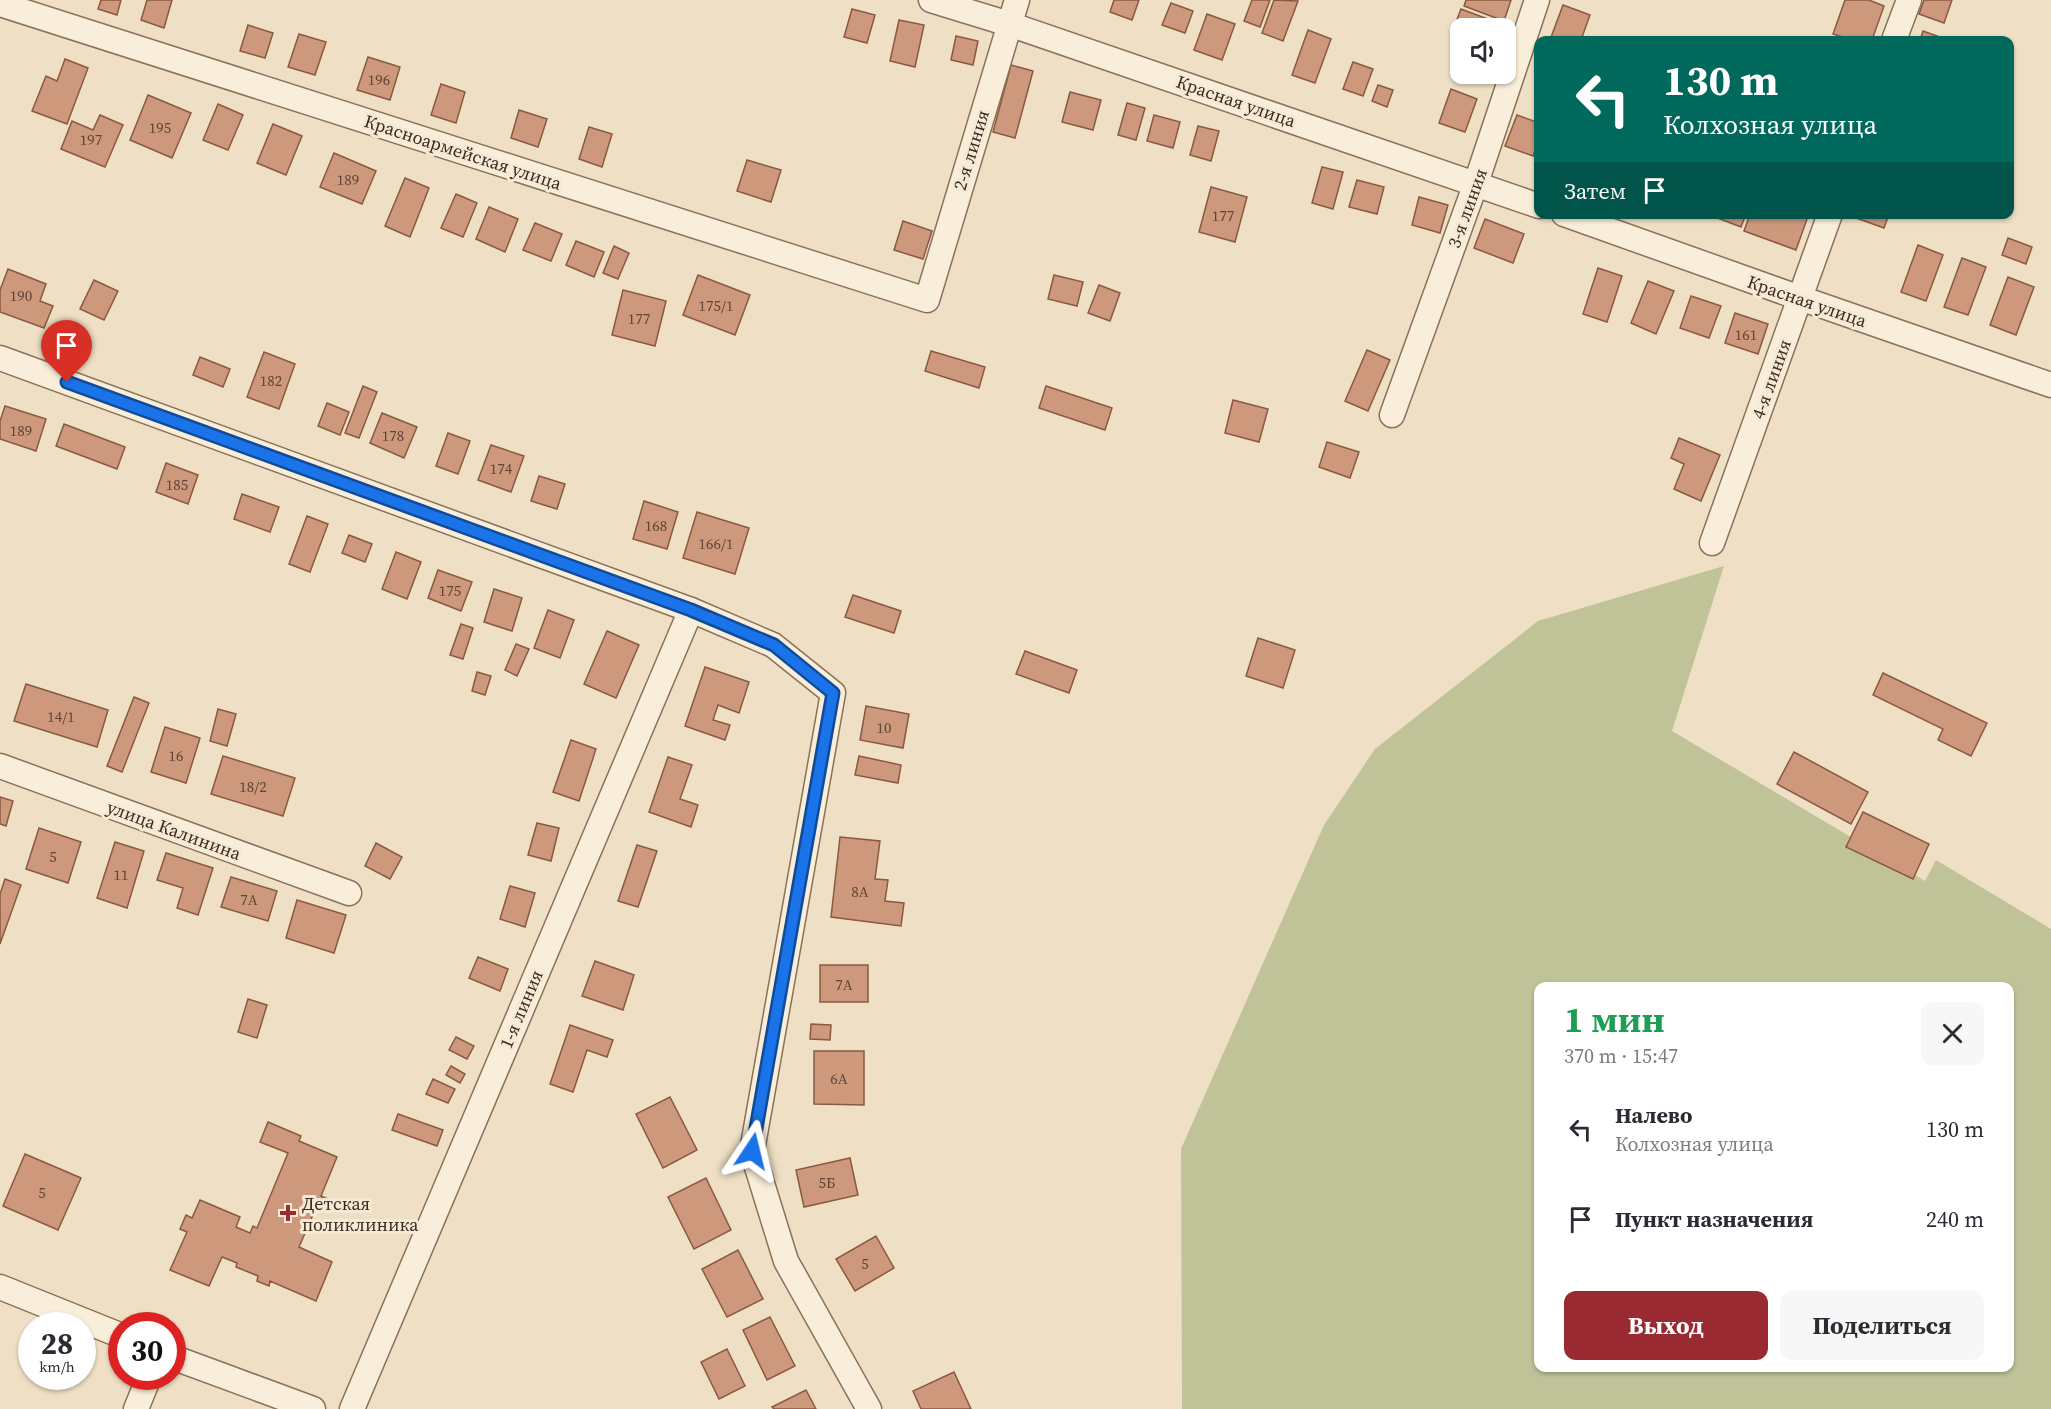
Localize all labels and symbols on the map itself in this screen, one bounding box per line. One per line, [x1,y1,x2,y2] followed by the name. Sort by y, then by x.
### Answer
[368,69,390,90] house number: 196
[1173,69,1300,133] street label: Красная улица
[947,107,995,193] street label: 2-я линия
[361,108,566,196] street label: Красноармейская улица
[149,117,171,138] house number: 195
[80,129,102,150] house number: 197
[1441,165,1493,251] street label: 3-я линия
[337,169,359,190] house number: 189
[1212,205,1234,226] house number: 177
[1744,269,1871,333] street label: Красная улица
[10,285,32,306] house number: 190
[699,295,733,316] house number: 175/1
[628,308,650,329] house number: 177
[41,320,92,382] pin
[1735,324,1757,345] house number: 161
[1745,336,1797,422] street label: 4-я линия
[260,370,282,391] house number: 182
[10,420,32,441] house number: 189
[382,425,404,446] house number: 178
[490,458,513,479] house number: 174
[166,474,188,495] house number: 185
[645,515,667,536] house number: 168
[699,533,733,554] house number: 166/1
[439,580,461,601] house number: 175
[47,706,75,727] house number: 14/1
[876,717,892,738] house number: 10
[168,745,184,766] house number: 16
[239,776,267,797] house number: 18/2
[103,794,245,866] street label: улица Калинина
[49,846,57,867] house number: 5
[113,864,129,885] house number: 11
[851,881,869,902] house number: 8А
[240,889,258,910] house number: 7А
[493,966,549,1052] street label: 1-я линия
[835,974,853,995] house number: 7А
[830,1068,848,1089] house number: 6А
[720,1119,784,1183] position arrow
[819,1172,835,1193] house number: 5Б
[38,1182,46,1203] house number: 5
[302,1191,419,1237] place label: Детская поликлиника
[279,1204,297,1222] marker: Детская поликлиника
[861,1253,869,1274] house number: 5
[108,1312,186,1390] speed limit sign: 30

